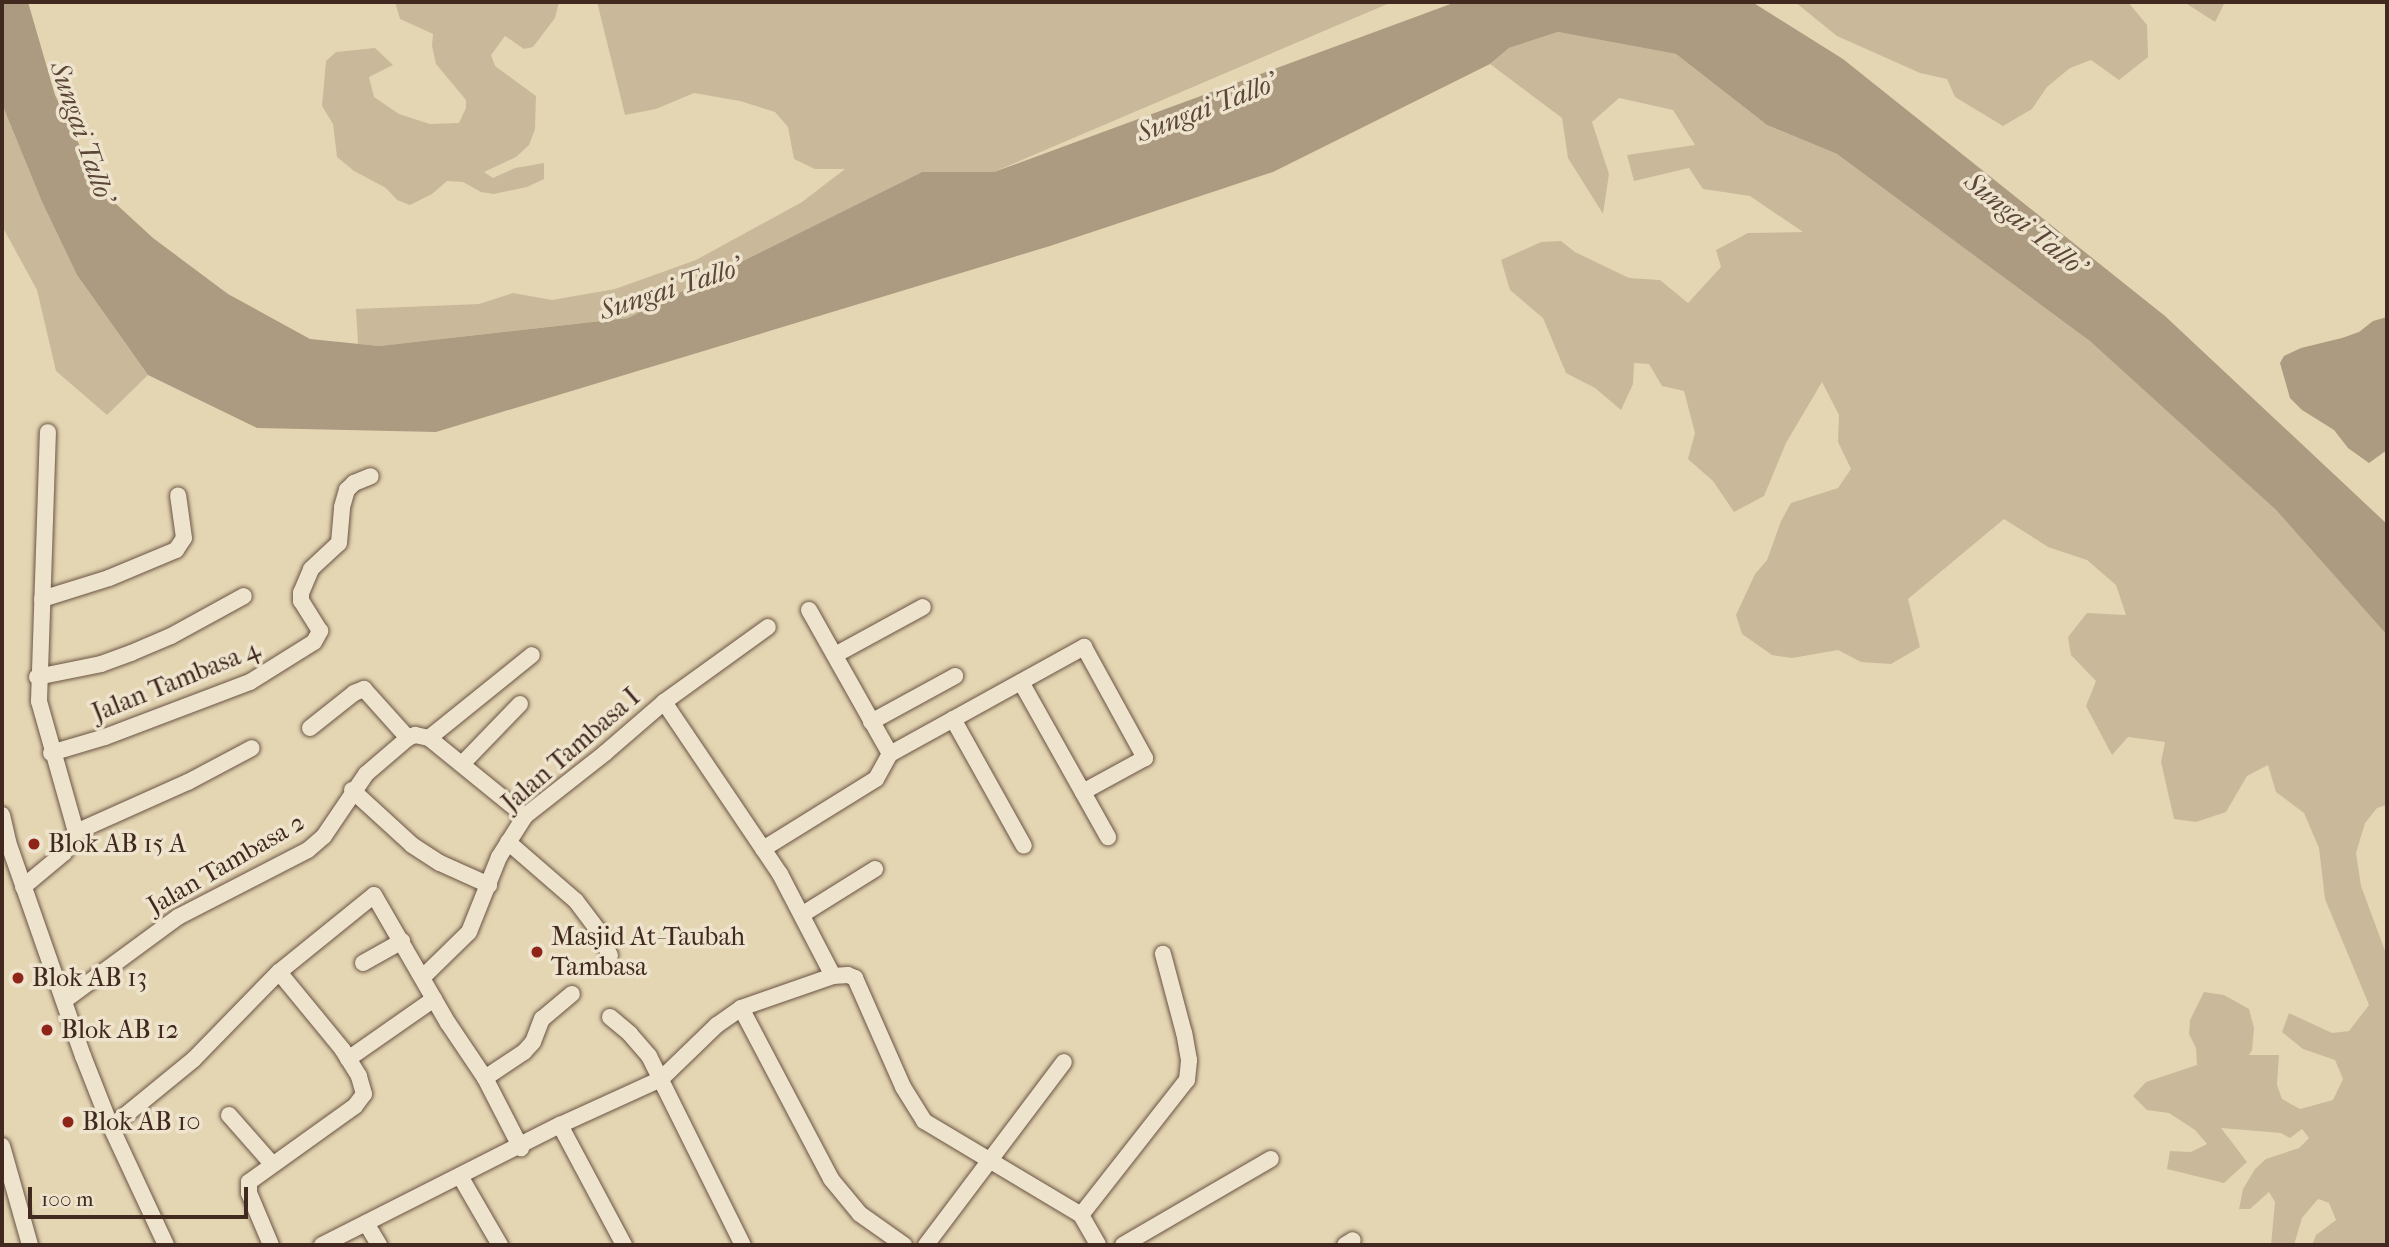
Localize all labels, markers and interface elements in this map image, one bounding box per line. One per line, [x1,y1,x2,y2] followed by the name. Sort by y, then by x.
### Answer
[42,57,122,207] water label: Sungai Tallo'
[1132,66,1280,150] water label: Sungai Tallo'
[1957,165,2093,283] water label: Sungai Tallo'
[595,250,745,328] water label: Sungai Tallo'
[88,633,264,729] street label: Jalan Tambasa 4
[495,681,647,819] street label: Jalan Tambasa I
[142,806,310,922] street label: Jalan Tambasa 2
[48,828,186,860] place label: Blok AB 15 A
[26,836,42,852] marker: Blok AB 15 A
[551,921,745,982] place label: Masjid At-Taubah Tambasa
[529,944,545,960] marker: Masjid At-Taubah Tambasa
[32,962,147,994] place label: Blok AB 13
[10,970,26,986] marker: Blok AB 13
[61,1014,179,1046] place label: Blok AB 12
[39,1022,55,1038] marker: Blok AB 12
[82,1106,201,1138] place label: Blok AB 10
[60,1114,76,1130] marker: Blok AB 10
[32,1174,252,1218] scale bar
[41,1187,94,1211] text: 100 m

